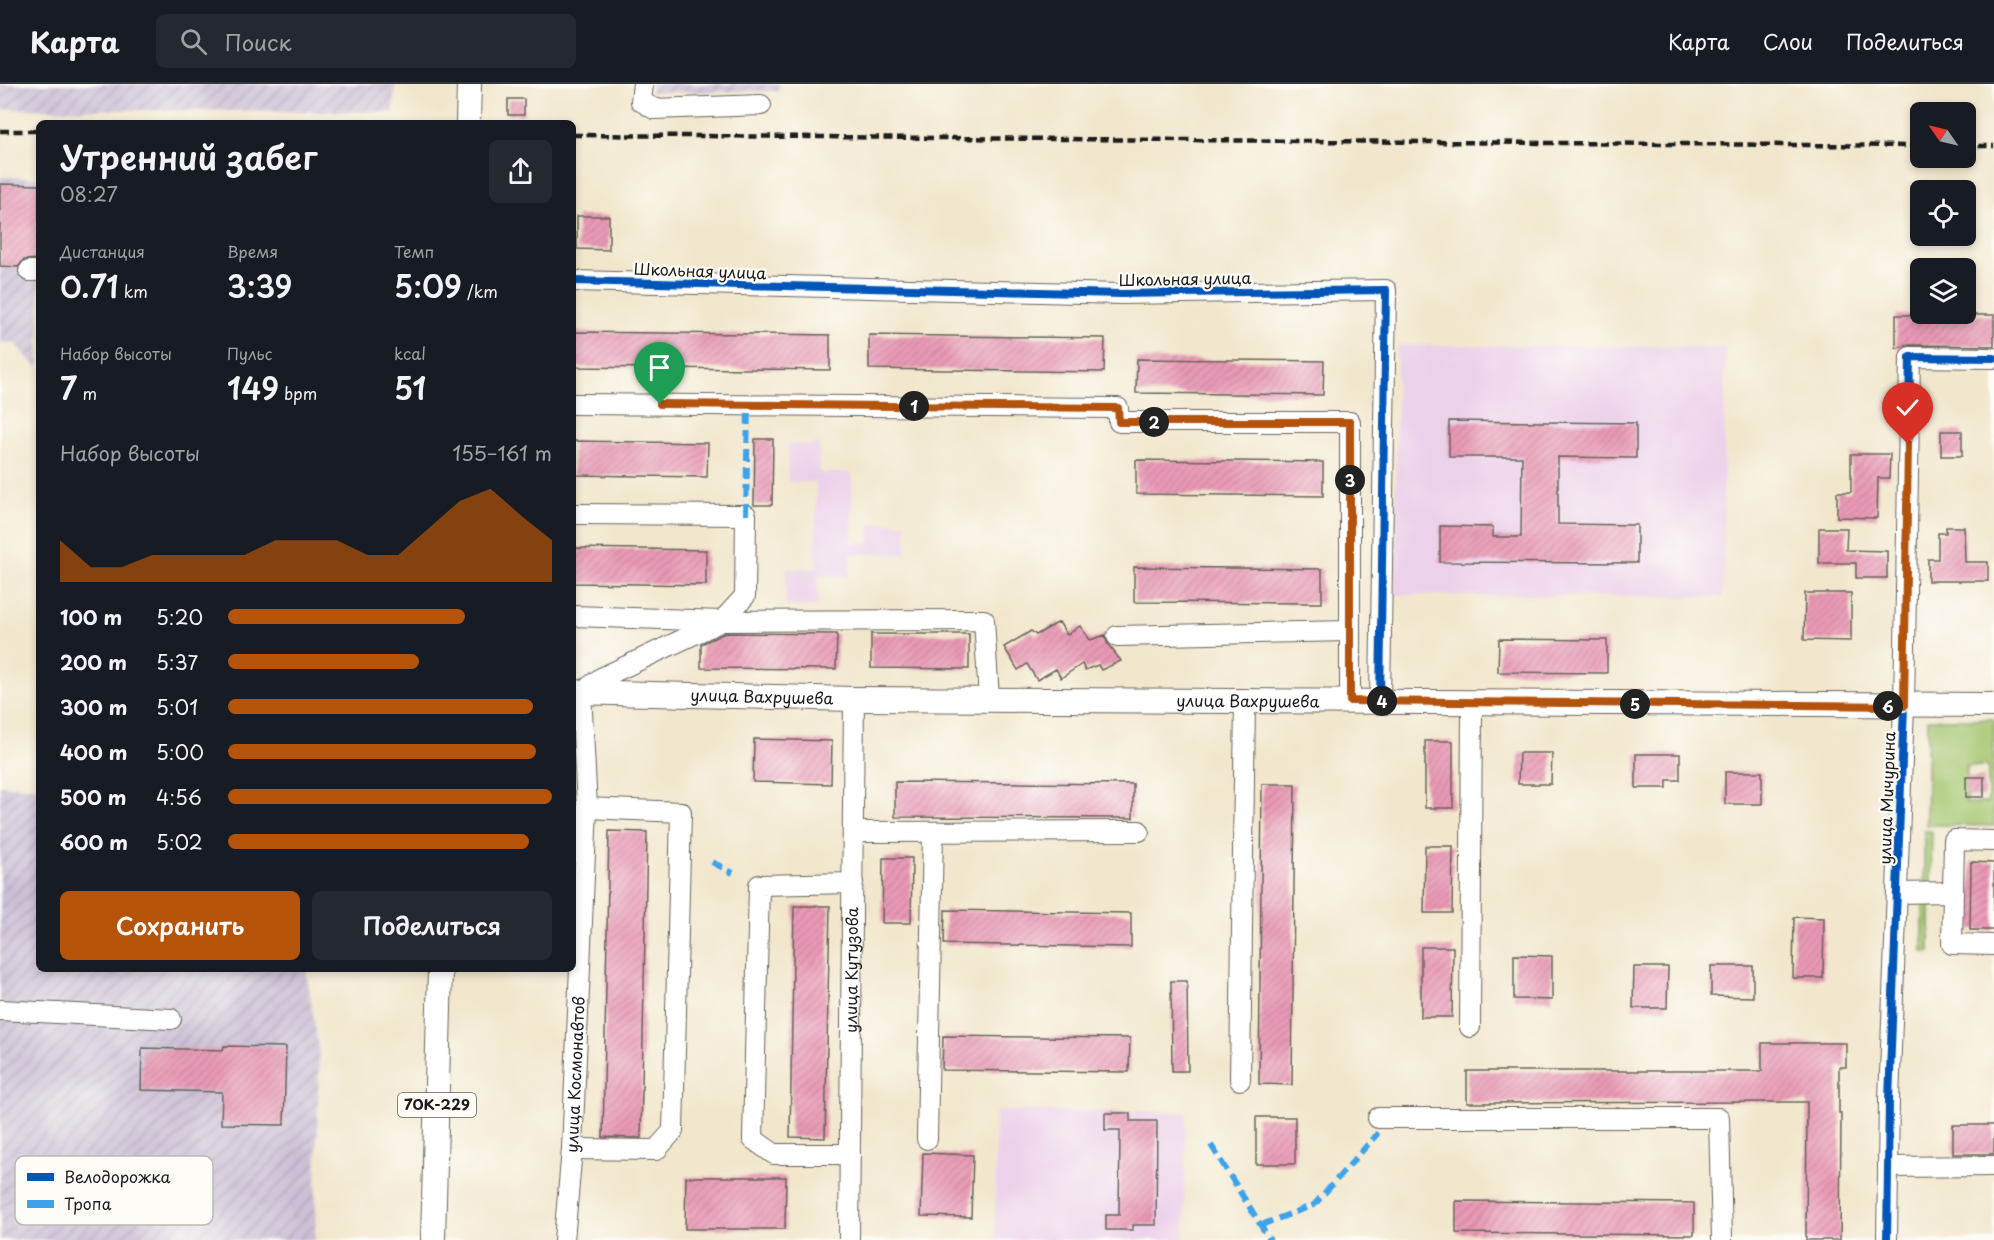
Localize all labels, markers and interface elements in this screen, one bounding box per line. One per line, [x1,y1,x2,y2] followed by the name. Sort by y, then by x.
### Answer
[156,14,576,68] search box
[30,20,120,63] text: Карта
[177,25,210,58] icon: search
[225,25,292,58] text: Поиск
[1668,25,1730,57] text: Карта
[1763,25,1813,57] text: Слои
[1846,25,1964,57] text: Поделиться
[1910,102,1976,168] north arrow
[1910,102,1976,324] map controls
[60,131,317,181] text: Утренний забег
[489,140,552,203] button: share
[60,179,118,209] text: 08:27
[1910,180,1976,246] button: locate
[60,239,145,263] text: Дистанция
[227,239,278,263] text: Время
[394,239,434,263] text: Темп
[633,256,767,284] street label: Школьная улица
[1910,258,1976,324] button: layers
[60,263,119,308] text: 0.71
[227,263,292,308] text: 3:39
[394,263,462,308] text: 5:09
[1118,265,1252,291] street label: Школьная улица
[119,279,148,303] text: km
[462,279,498,303] text: /km
[60,341,172,365] text: Набор высоты
[227,341,272,365] text: Пульс
[394,341,426,365] text: kcal
[634,342,685,404] pin
[643,351,676,384] icon: arrive
[60,365,77,410] text: 7
[227,365,279,410] text: 149
[394,365,426,410] text: 51
[77,381,97,405] text: m
[279,381,317,405] text: bpm
[1882,382,1933,444] pin
[899,391,929,421] pin: 1
[1891,391,1924,424] icon: check
[910,394,918,418] text: 1
[1139,407,1169,437] pin: 2
[1148,410,1160,434] text: 2
[60,438,200,468] text: Набор высоты
[452,438,552,468] text: 155–161 m
[1335,465,1365,495] pin: 3
[1345,468,1355,492] text: 3
[60,602,122,632] text: 100 m
[156,602,203,632] text: 5:20
[60,647,127,677] text: 200 m
[156,647,198,677] text: 5:37
[690,682,834,709] street label: улица Вахрушева
[1367,686,1397,716] pin: 4
[1176,688,1320,712] street label: улица Вахрушева
[1377,689,1387,713] text: 4
[1620,689,1650,719] pin: 5
[1873,691,1903,721] pin: 6
[60,692,128,722] text: 300 m
[156,692,198,722] text: 5:01
[1630,692,1640,716] text: 5
[1882,694,1894,718] text: 6
[1872,731,1900,865] street label: улица Мичурина
[60,737,128,767] text: 400 m
[156,737,204,767] text: 5:00
[60,782,127,812] text: 500 m
[156,782,202,812] text: 4:56
[60,827,128,857] text: 600 m
[156,827,203,857] text: 5:02
[60,891,300,960] button: Сохранить
[312,891,552,960] button: Поделиться
[838,907,863,1033] street label: улица Кутузова
[559,996,590,1153] street label: улица Космонавтов
[398,1093,476,1117] road number: 70К-229
[15,1156,213,1225] legend
[64,1164,171,1188] text: Велодорожка
[64,1191,112,1215] text: Тропа

